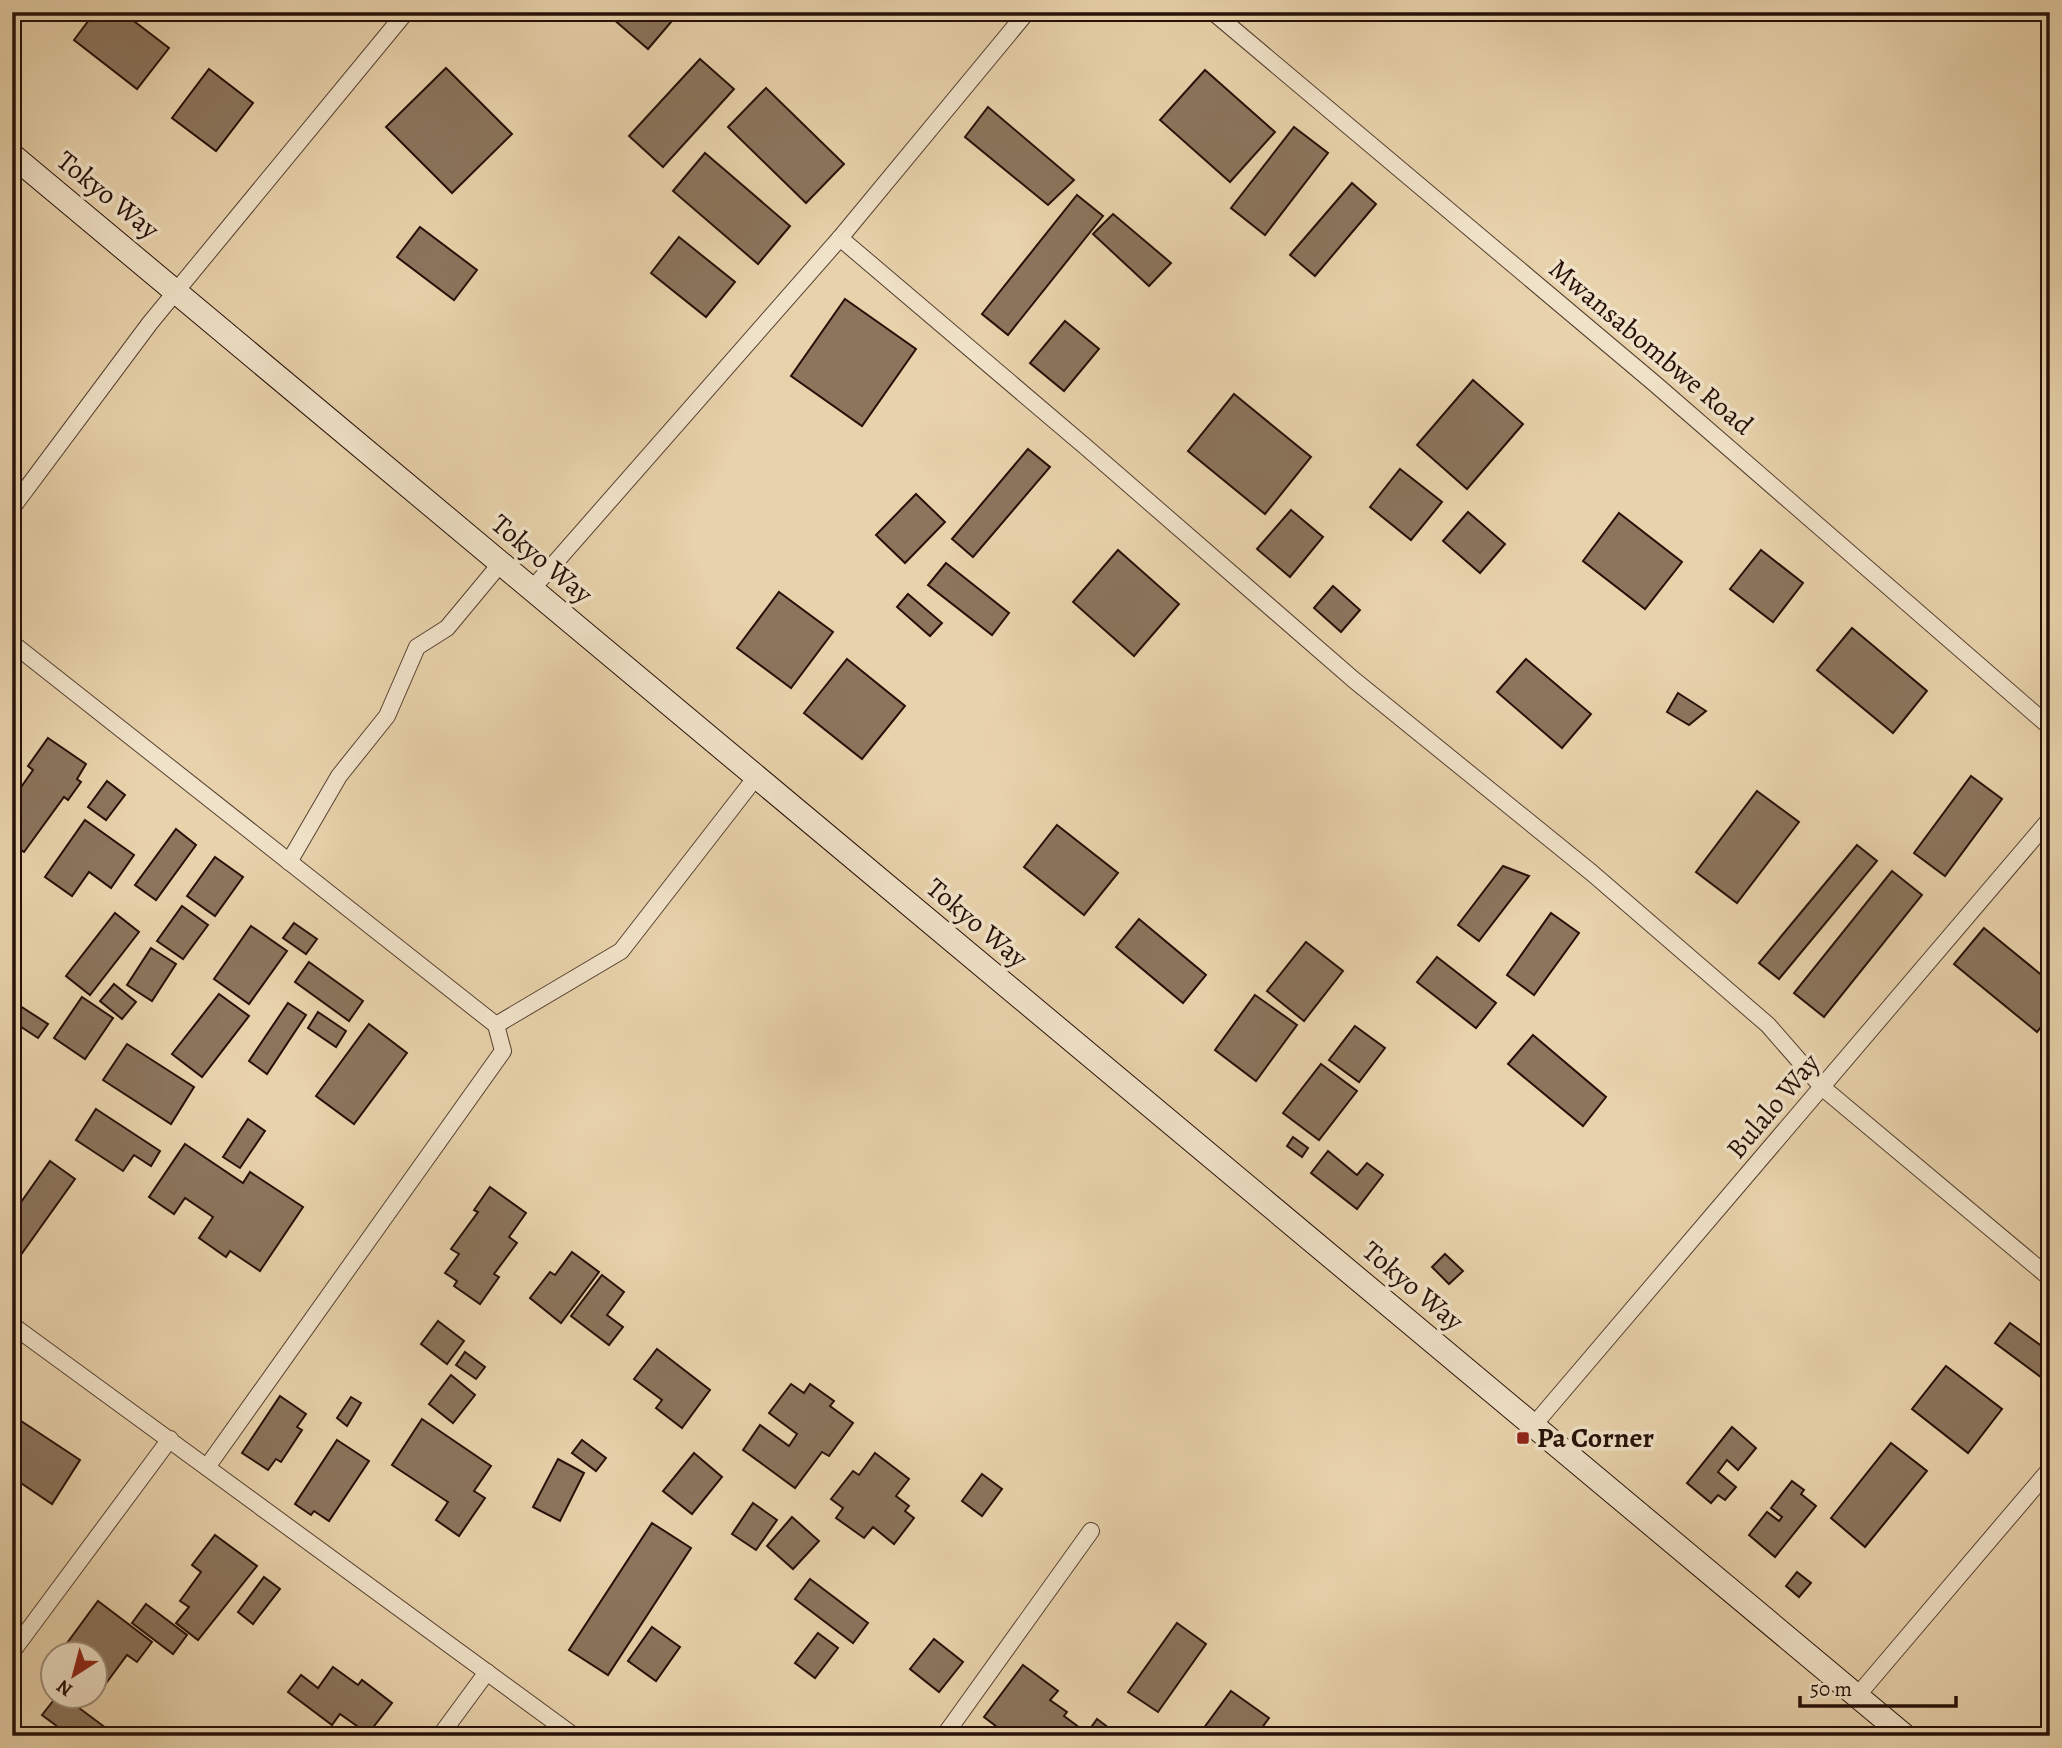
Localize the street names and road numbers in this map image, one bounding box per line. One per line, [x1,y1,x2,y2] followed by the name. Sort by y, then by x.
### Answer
[49,142,168,248] street label: Tokyo Way
[1541,250,1762,444] street label: Mwansabombwe Road
[483,505,601,613] street label: Tokyo Way
[918,869,1036,977] street label: Tokyo Way
[1718,1045,1829,1167] street label: Bulalo Way
[1354,1232,1472,1340] street label: Tokyo Way

